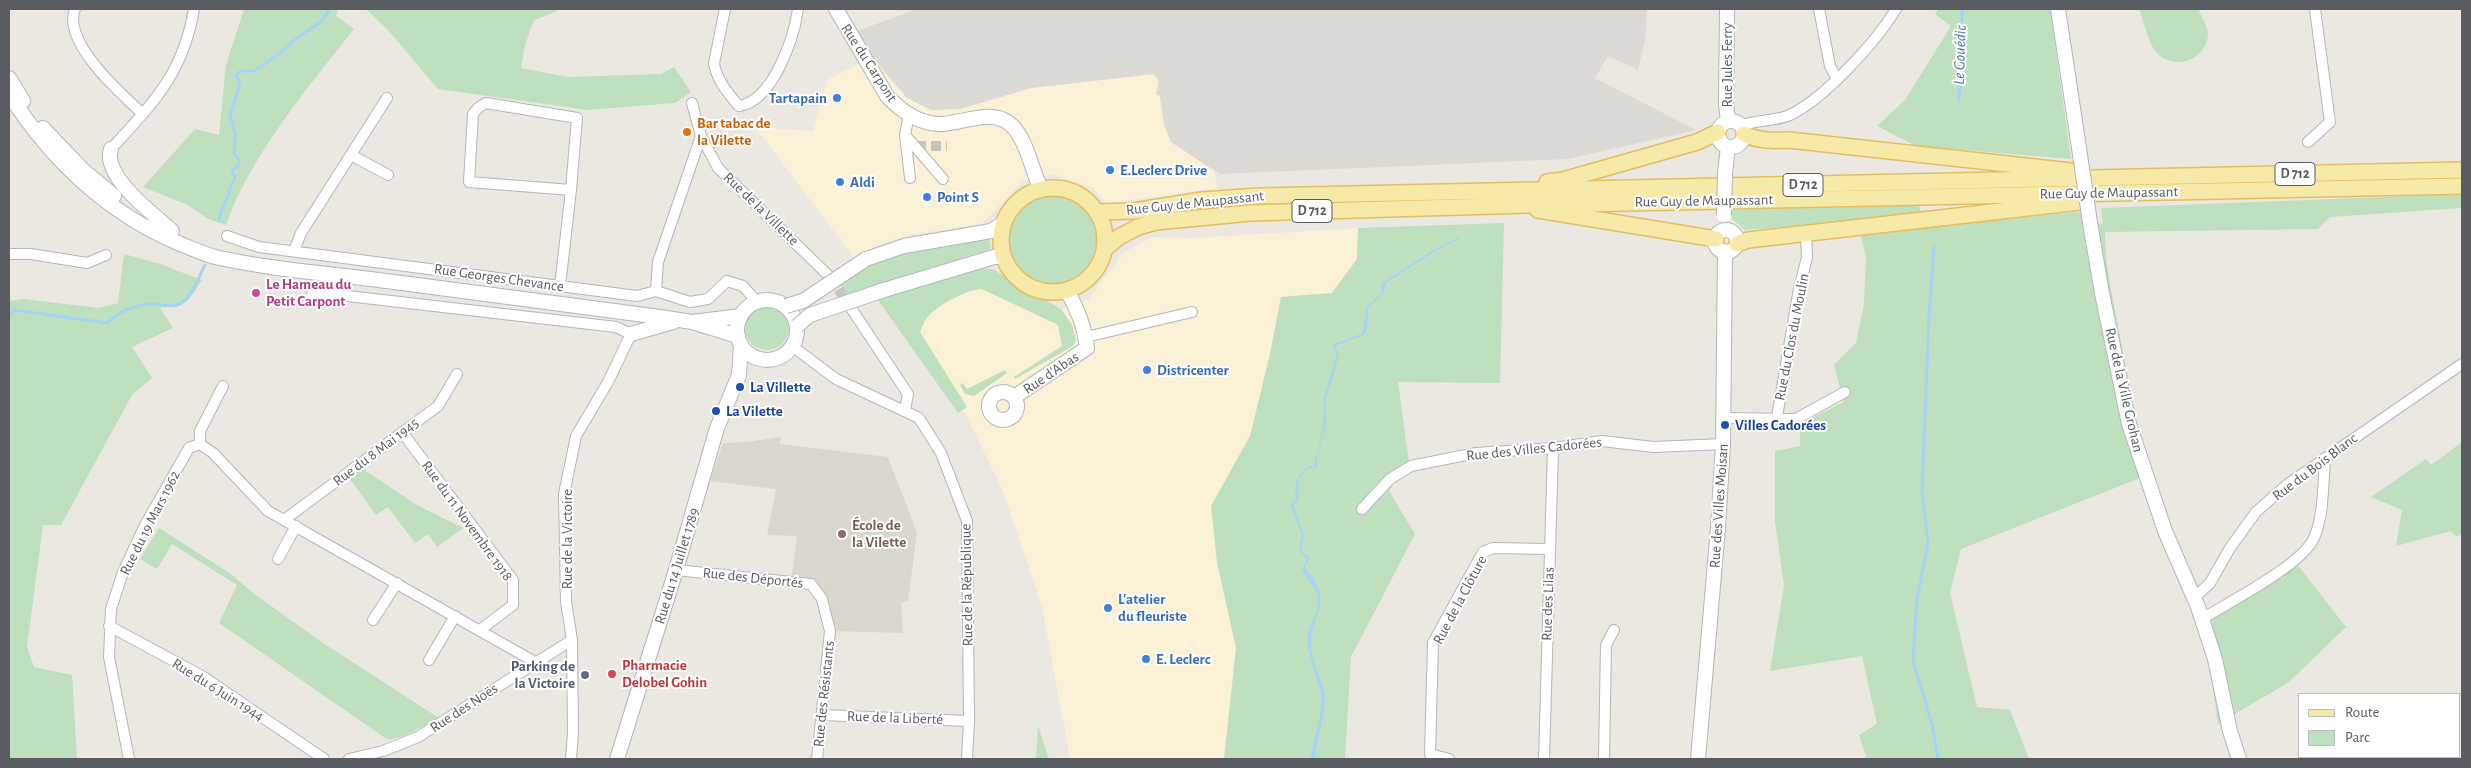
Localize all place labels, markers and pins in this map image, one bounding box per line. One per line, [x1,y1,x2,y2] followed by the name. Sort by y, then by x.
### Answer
[769,89,827,107] place label: Tartapain
[831,92,843,104] marker: Tartapain
[697,114,771,149] place label: Bar tabac de la Vilette
[681,126,693,138] marker: Bar tabac de la Vilette
[1120,161,1207,179] place label: E.Leclerc Drive
[1104,164,1116,176] marker: E.Leclerc Drive
[850,173,875,191] place label: Aldi
[834,176,846,188] marker: Aldi
[937,188,979,206] place label: Point S
[921,191,933,203] marker: Point S
[266,275,351,310] place label: Le Hameau du Petit Carpont
[250,287,262,299] marker: Le Hameau du Petit Carpont
[1157,361,1229,379] place label: Districenter
[1141,364,1153,376] marker: Districenter
[750,378,811,396] place label: La Villette
[734,381,746,393] marker: La Villette
[726,402,783,420] place label: La Vilette
[710,405,722,417] marker: La Vilette
[1735,416,1826,434] place label: Villes Cadorées
[1719,419,1731,431] marker: Villes Cadorées
[852,516,906,551] place label: École de la Vilette
[836,528,848,540] marker: École de la Vilette
[1118,590,1187,625] place label: L'atelier du fleuriste
[1102,602,1114,614] marker: L'atelier du fleuriste
[1156,650,1211,668] place label: E. Leclerc
[1140,653,1152,665] marker: E. Leclerc
[622,656,707,691] place label: Pharmacie Delobel Gohin
[511,657,575,692] place label: Parking de la Victoire
[606,668,618,680] marker: Pharmacie Delobel Gohin
[579,669,591,681] marker: Parking de la Victoire

